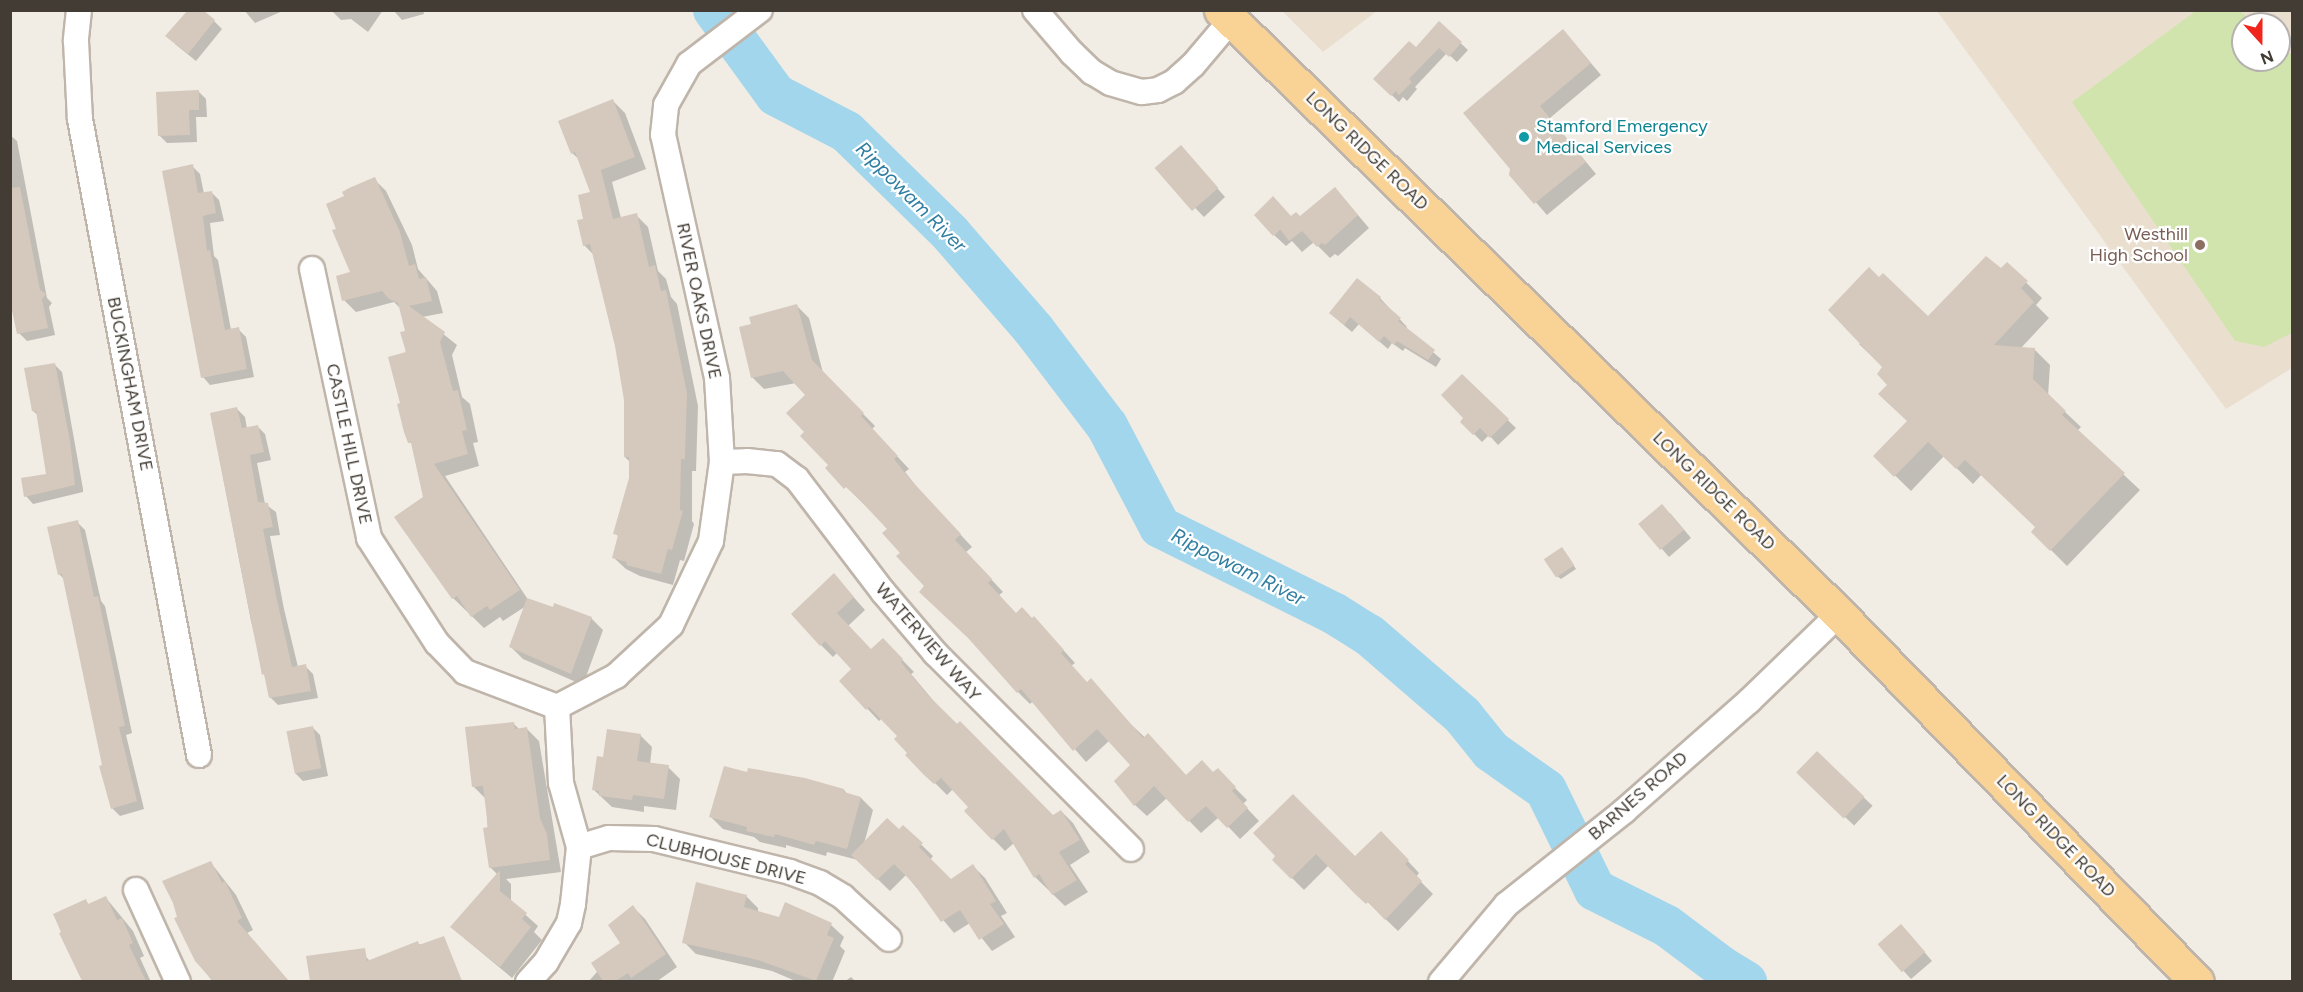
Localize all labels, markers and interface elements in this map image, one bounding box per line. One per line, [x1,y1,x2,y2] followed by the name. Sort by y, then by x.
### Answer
[2231,12,2291,72] north arrow
[2258,46,2276,68] text: N
[1301,87,1433,215] street label: LONG RIDGE ROAD
[1536,116,1708,158] place label: Stamford Emergency Medical Services
[1517,130,1531,144] marker: Stamford Emergency Medical Services
[851,137,971,257] water label: Rippowam River
[672,221,726,381] street label: RIVER OAKS DRIVE
[2090,224,2188,266] place label: Westhill High School
[2193,238,2207,252] marker: Westhill High School
[102,295,158,473] street label: BUCKINGHAM DRIVE
[321,362,377,526] street label: CASTLE HILL DRIVE
[1648,427,1780,555] street label: LONG RIDGE ROAD
[1167,523,1309,611] water label: Rippowam River
[871,578,985,706] street label: WATERVIEW WAY
[1584,747,1692,845] street label: BARNES ROAD
[1992,770,2120,902] street label: LONG RIDGE ROAD
[644,829,808,889] street label: CLUBHOUSE DRIVE

